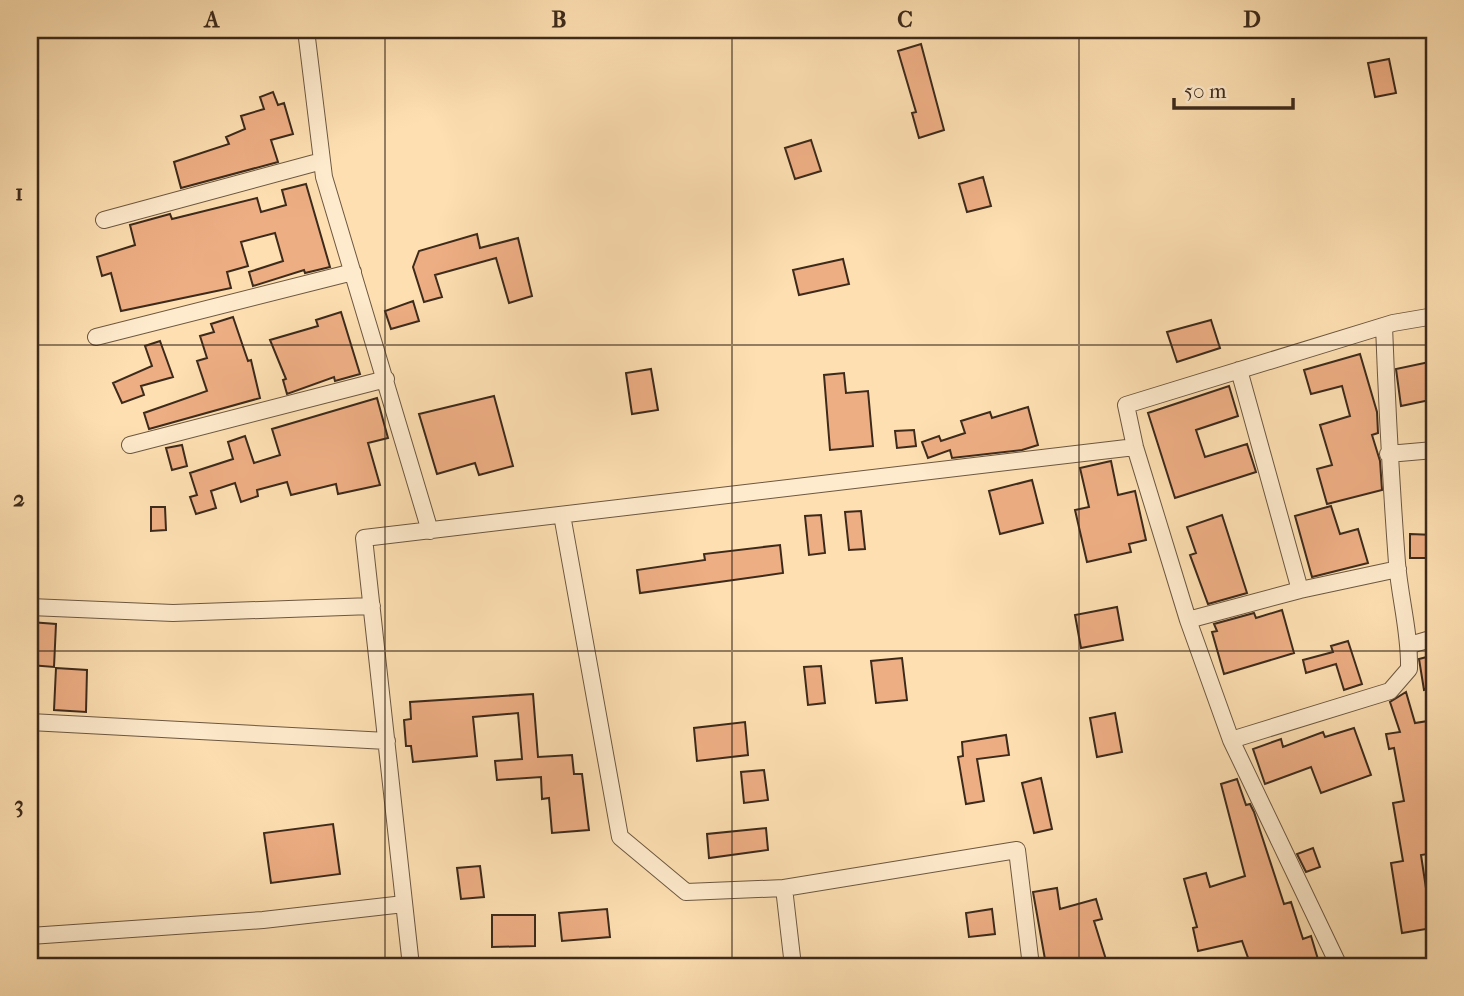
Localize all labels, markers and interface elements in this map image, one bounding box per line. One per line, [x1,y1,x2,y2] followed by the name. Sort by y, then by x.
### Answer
[203,6,221,33] text: A
[552,6,567,33] text: B
[897,6,913,33] text: C
[1243,6,1261,33] text: D
[1174,66,1292,110] scale bar
[1184,79,1227,103] text: 50 m
[15,179,23,206] text: 1
[13,485,25,512] text: 2
[14,791,24,818] text: 3

